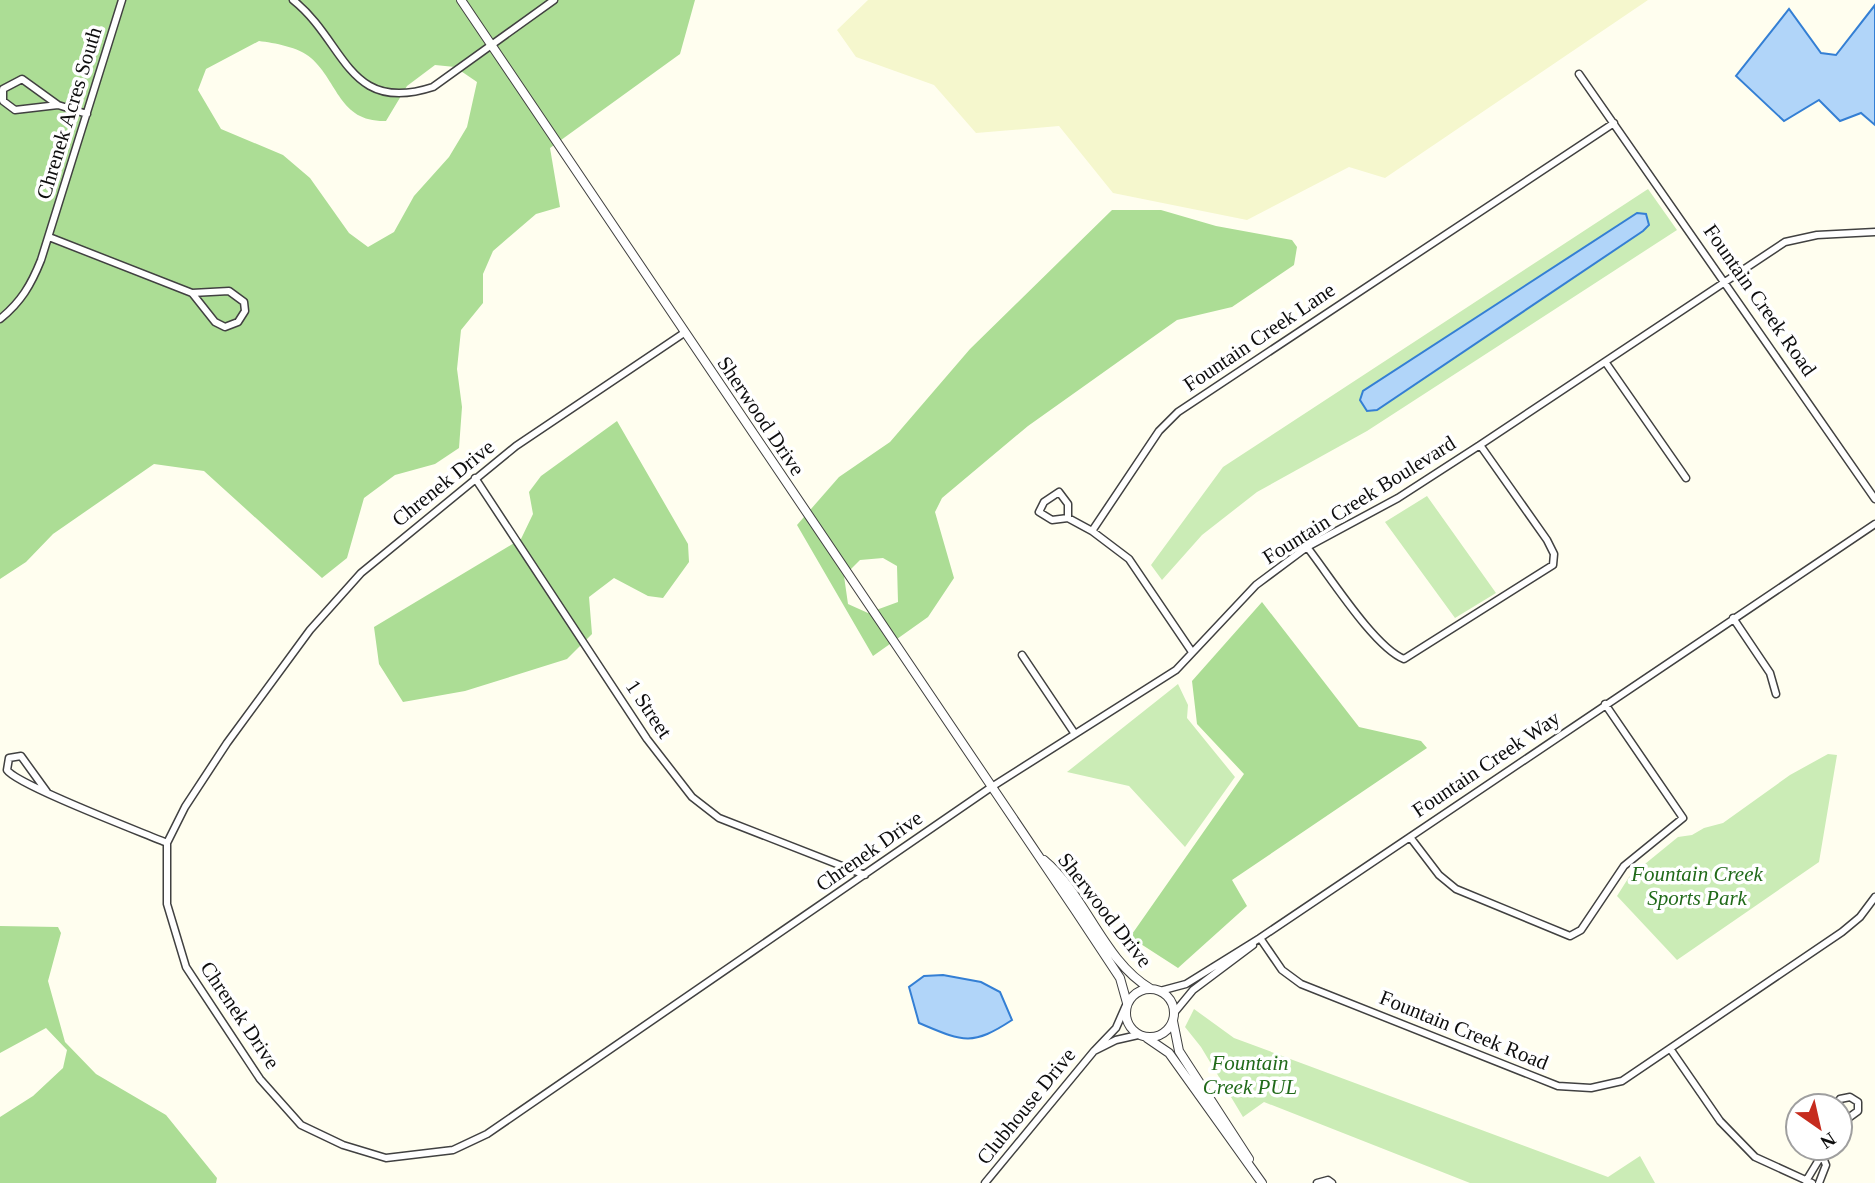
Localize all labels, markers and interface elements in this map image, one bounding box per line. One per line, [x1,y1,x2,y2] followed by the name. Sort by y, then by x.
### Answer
[31,24,107,202] street label: Chrenek Acres South
[1699,220,1822,381] street label: Fountain Creek Road
[1179,277,1339,397] street label: Fountain Creek Lane
[712,352,810,480] street label: Sherwood Drive
[1258,431,1460,569] street label: Fountain Creek Boulevard
[387,435,499,531] street label: Chrenek Drive
[621,675,677,743] street label: 1 Street
[1408,705,1565,822] street label: Fountain Creek Way
[811,806,927,896] street label: Chrenek Drive
[1053,848,1157,972] street label: Sherwood Drive
[1630,862,1763,910] park label: Fountain Creek Sports Park
[195,957,285,1073] street label: Chrenek Drive
[1376,985,1552,1075] street label: Fountain Creek Road
[972,1043,1080,1169] street label: Clubhouse Drive
[1203,1051,1297,1099] park label: Fountain Creek PUL
[1784,1092,1854,1162] north arrow
[1816,1128,1840,1153] text: N

